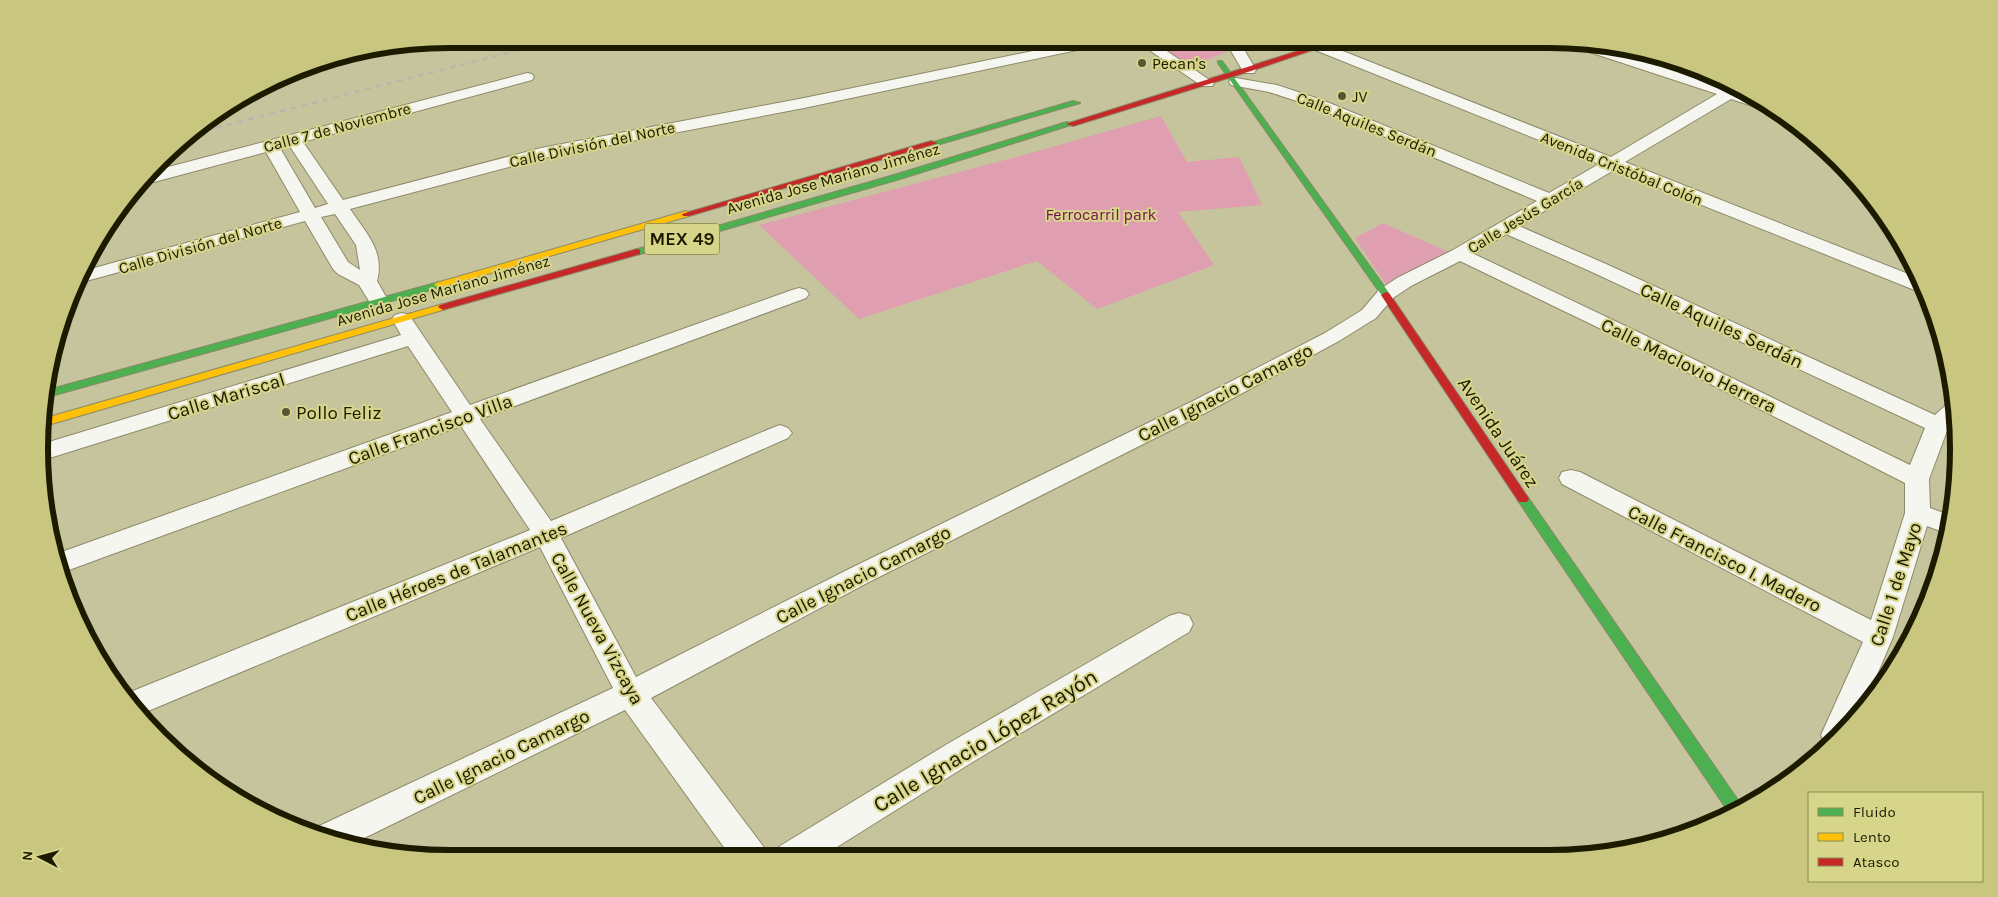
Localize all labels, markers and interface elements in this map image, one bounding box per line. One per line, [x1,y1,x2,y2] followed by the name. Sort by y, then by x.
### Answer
[1152,54,1206,73] place label: Pecan's
[1136,57,1148,69] marker: Pecan's
[1352,87,1367,106] place label: JV
[1294,88,1440,161] street label: Calle Aquiles Serdán
[1336,90,1348,102] marker: JV
[261,99,413,156] street label: Calle 7 de Noviembre
[508,118,677,171] street label: Calle División del Norte
[1538,127,1706,210] street label: Avenida Cristóbal Colón
[724,139,942,218] street label: Avenida Jose Mariano Jiménez
[1464,173,1586,257] street label: Calle Jesús García
[1045,205,1157,224] park label: Ferrocarril park
[116,213,284,278] street label: Calle División del Norte
[644,223,720,254] road number: MEX 49
[334,251,552,330] street label: Avenida Jose Mariano Jiménez
[1637,279,1806,373] street label: Calle Aquiles Serdán
[1597,314,1780,418] street label: Calle Maclovio Herrera
[1134,339,1317,447] street label: Calle Ignacio Camargo
[165,369,288,425] street label: Calle Mariscal
[1453,373,1543,492] street label: Avenida Juárez
[345,390,516,470] street label: Calle Francisco Villa
[296,402,382,424] place label: Pollo Feliz
[280,406,292,418] marker: Pollo Feliz
[1624,501,1825,617] street label: Calle Francisco I. Madero
[342,517,570,627] street label: Calle Héroes de Talamantes
[1866,520,1926,649] street label: Calle 1 de Mayo
[772,521,955,629] street label: Calle Ignacio Camargo
[546,548,648,708] street label: Calle Nueva Vizcaya
[869,664,1102,818] street label: Calle Ignacio López Rayón
[410,705,593,809] street label: Calle Ignacio Camargo
[1808,792,1983,882] legend
[1853,803,1896,821] text: Fluido
[1853,828,1891,846] text: Lento
[15,832,65,882] north arrow
[19,850,37,862] text: N
[1853,853,1899,871] text: Atasco

